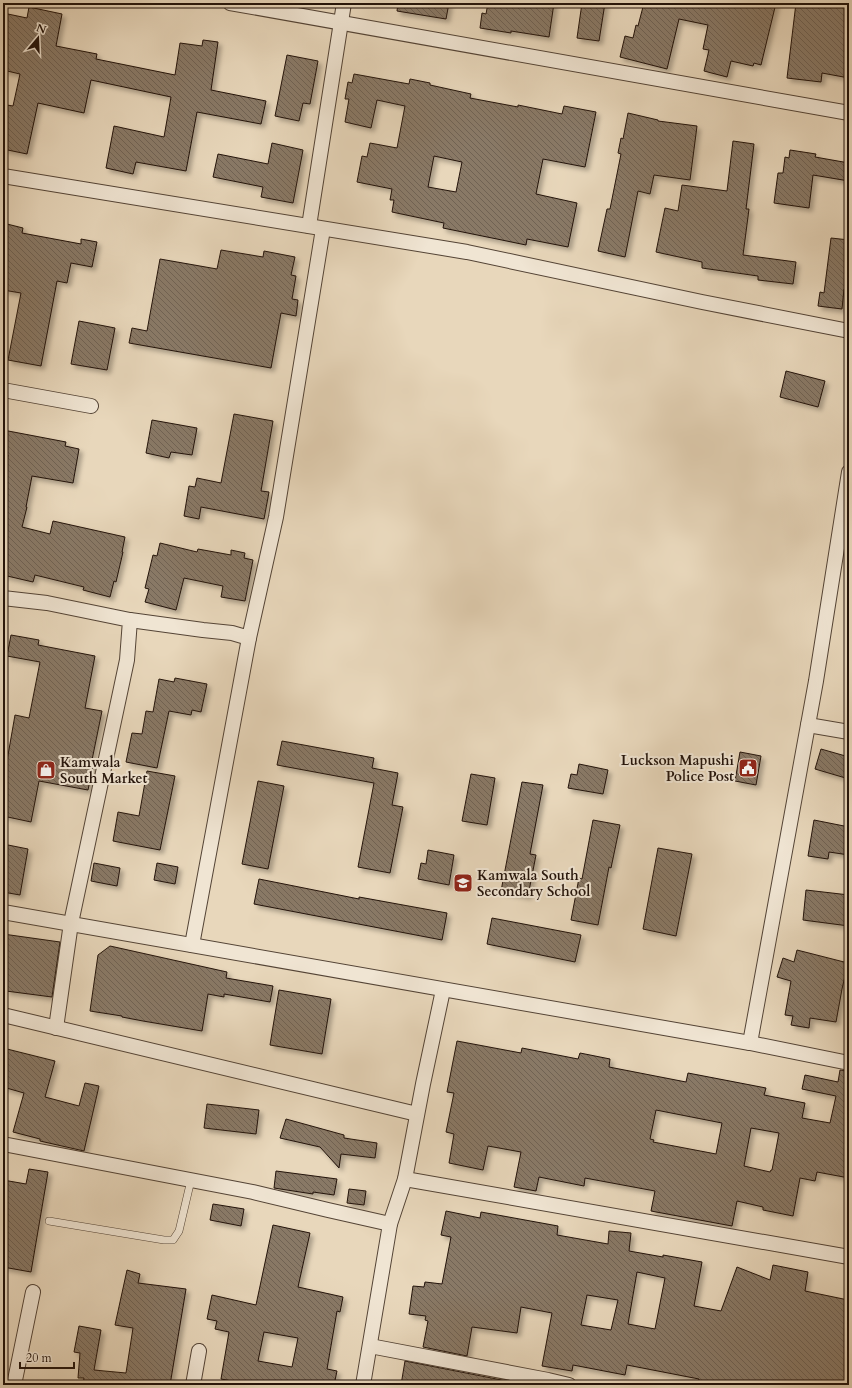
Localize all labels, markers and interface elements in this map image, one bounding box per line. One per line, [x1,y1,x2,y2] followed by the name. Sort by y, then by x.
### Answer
[18,18,58,58] north arrow
[34,20,48,38] text: N
[621,751,735,786] place label: Luckson Mapushi Police Post
[60,753,147,788] place label: Kamwala South Market
[737,757,759,779] public building icon: Luckson Mapushi Police Post
[35,759,57,781] shop icon: Kamwala South Market
[477,866,590,901] place label: Kamwala South Secondary School
[452,872,474,894] school or university icon: Kamwala South Secondary School
[20,1344,74,1370] scale bar
[26,1350,53,1366] text: 20 m

